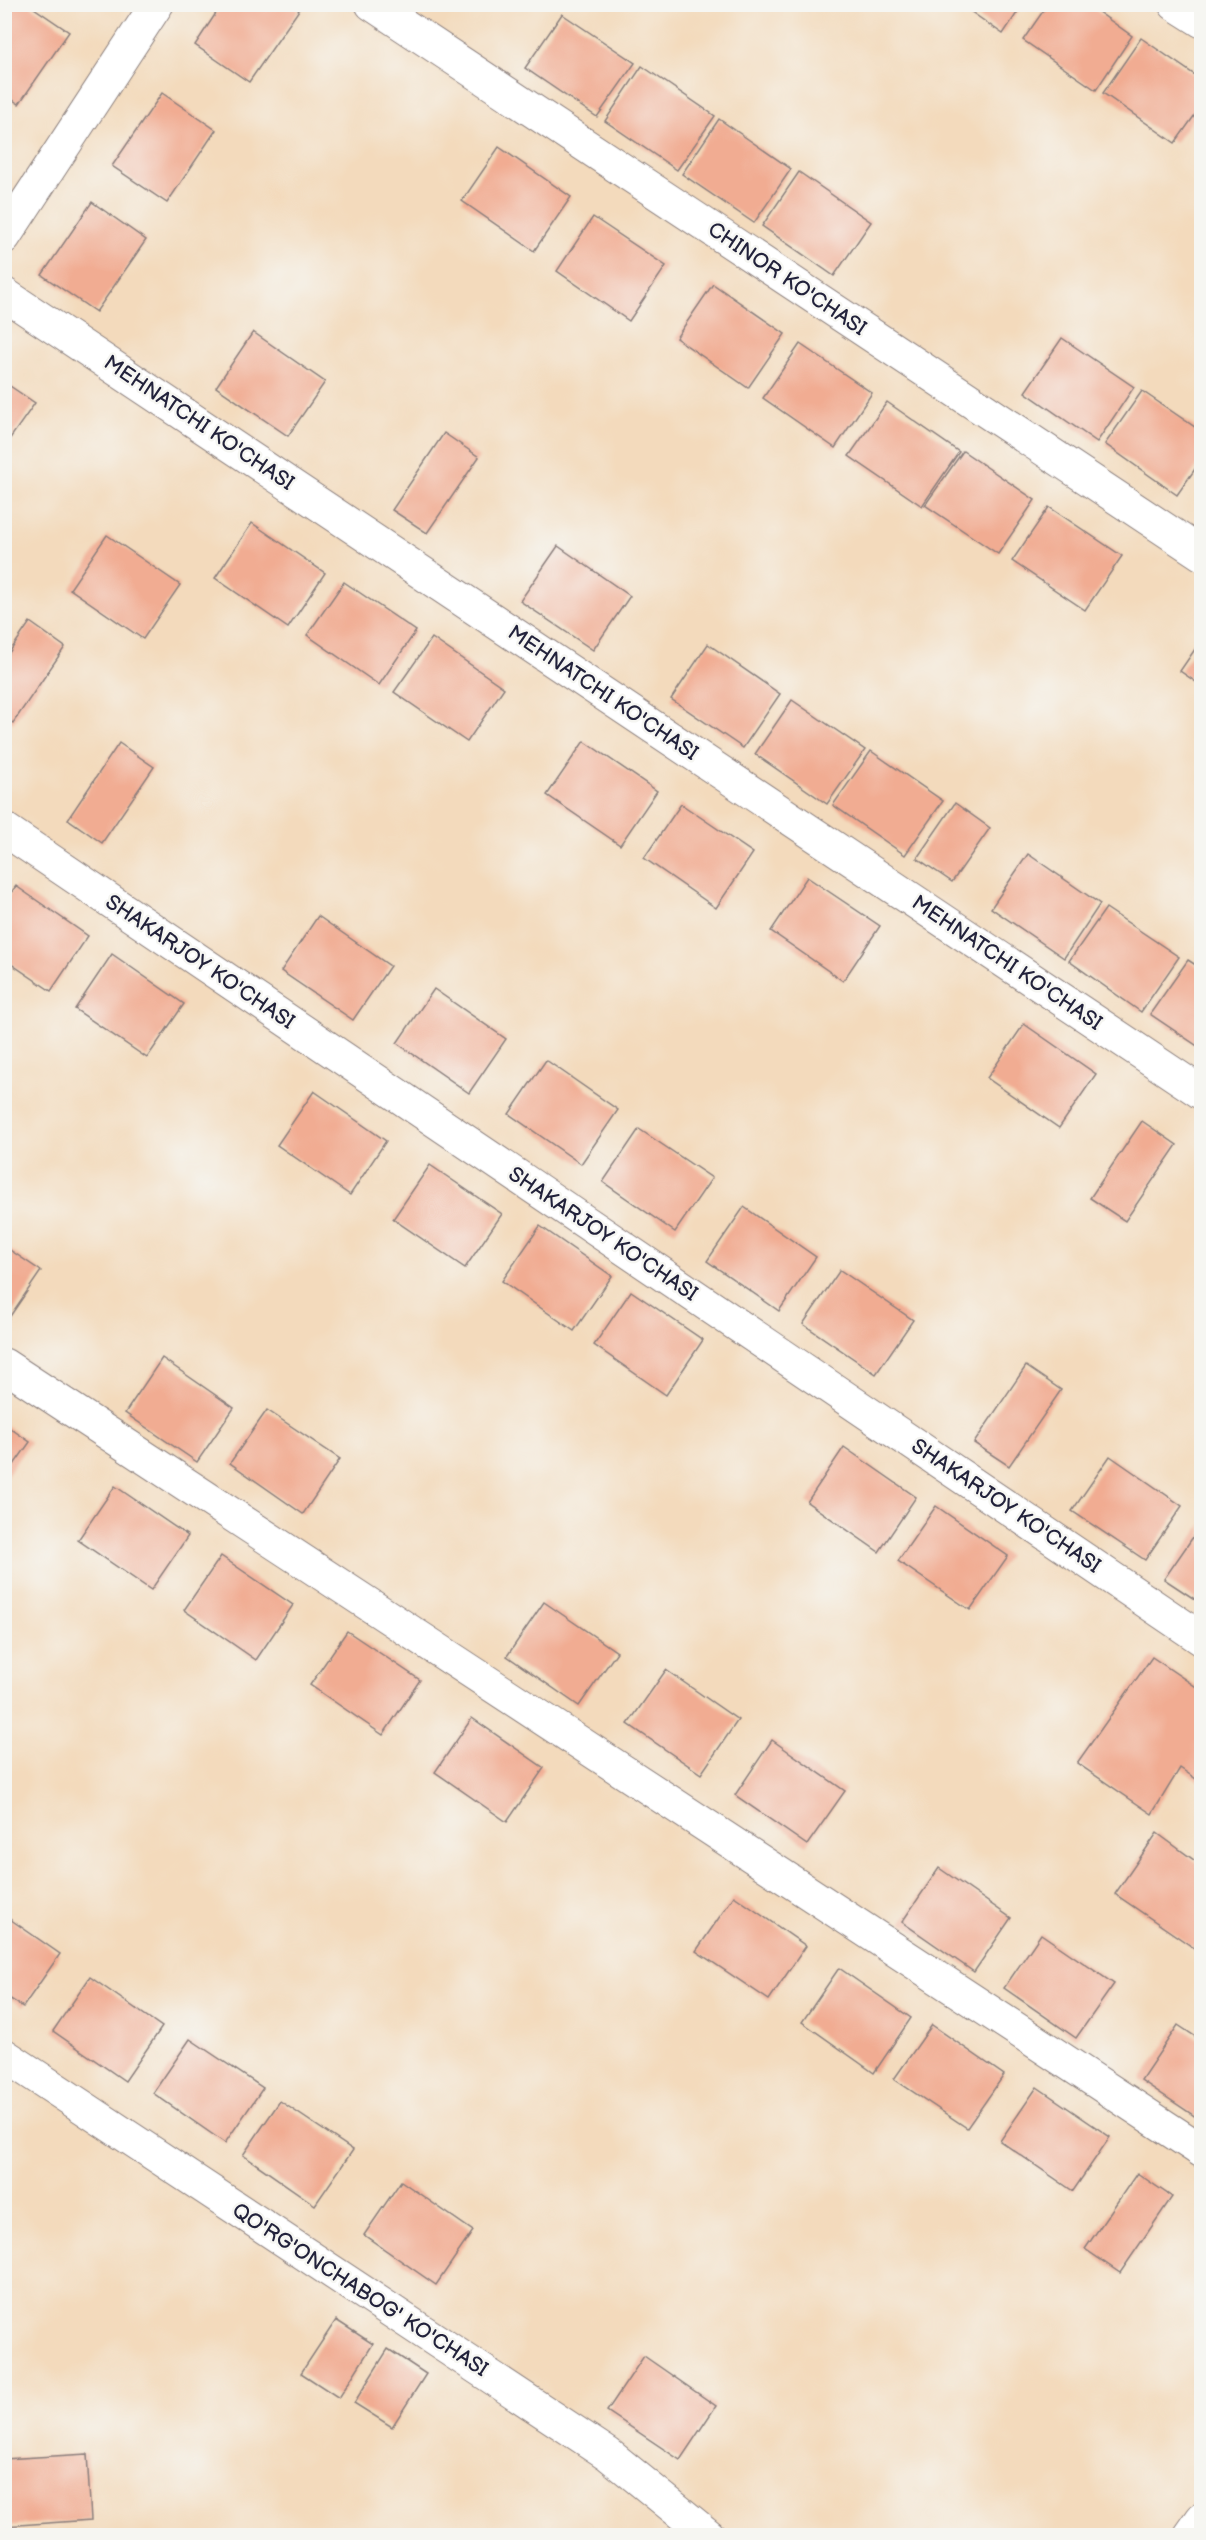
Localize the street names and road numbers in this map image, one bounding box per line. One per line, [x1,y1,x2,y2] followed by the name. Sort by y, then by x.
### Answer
[703,217,871,341] street label: CHINOR KO'CHASI
[99,350,299,496] street label: MEHNATCHI KO'CHASI
[503,620,703,766] street label: MEHNATCHI KO'CHASI
[101,889,299,1035] street label: SHAKARJOY KO'CHASI
[907,890,1107,1036] street label: MEHNATCHI KO'CHASI
[504,1161,702,1307] street label: SHAKARJOY KO'CHASI
[907,1433,1105,1579] street label: SHAKARJOY KO'CHASI
[227,2198,493,2382] street label: QO'RG'ONCHABOG' KO'CHASI

